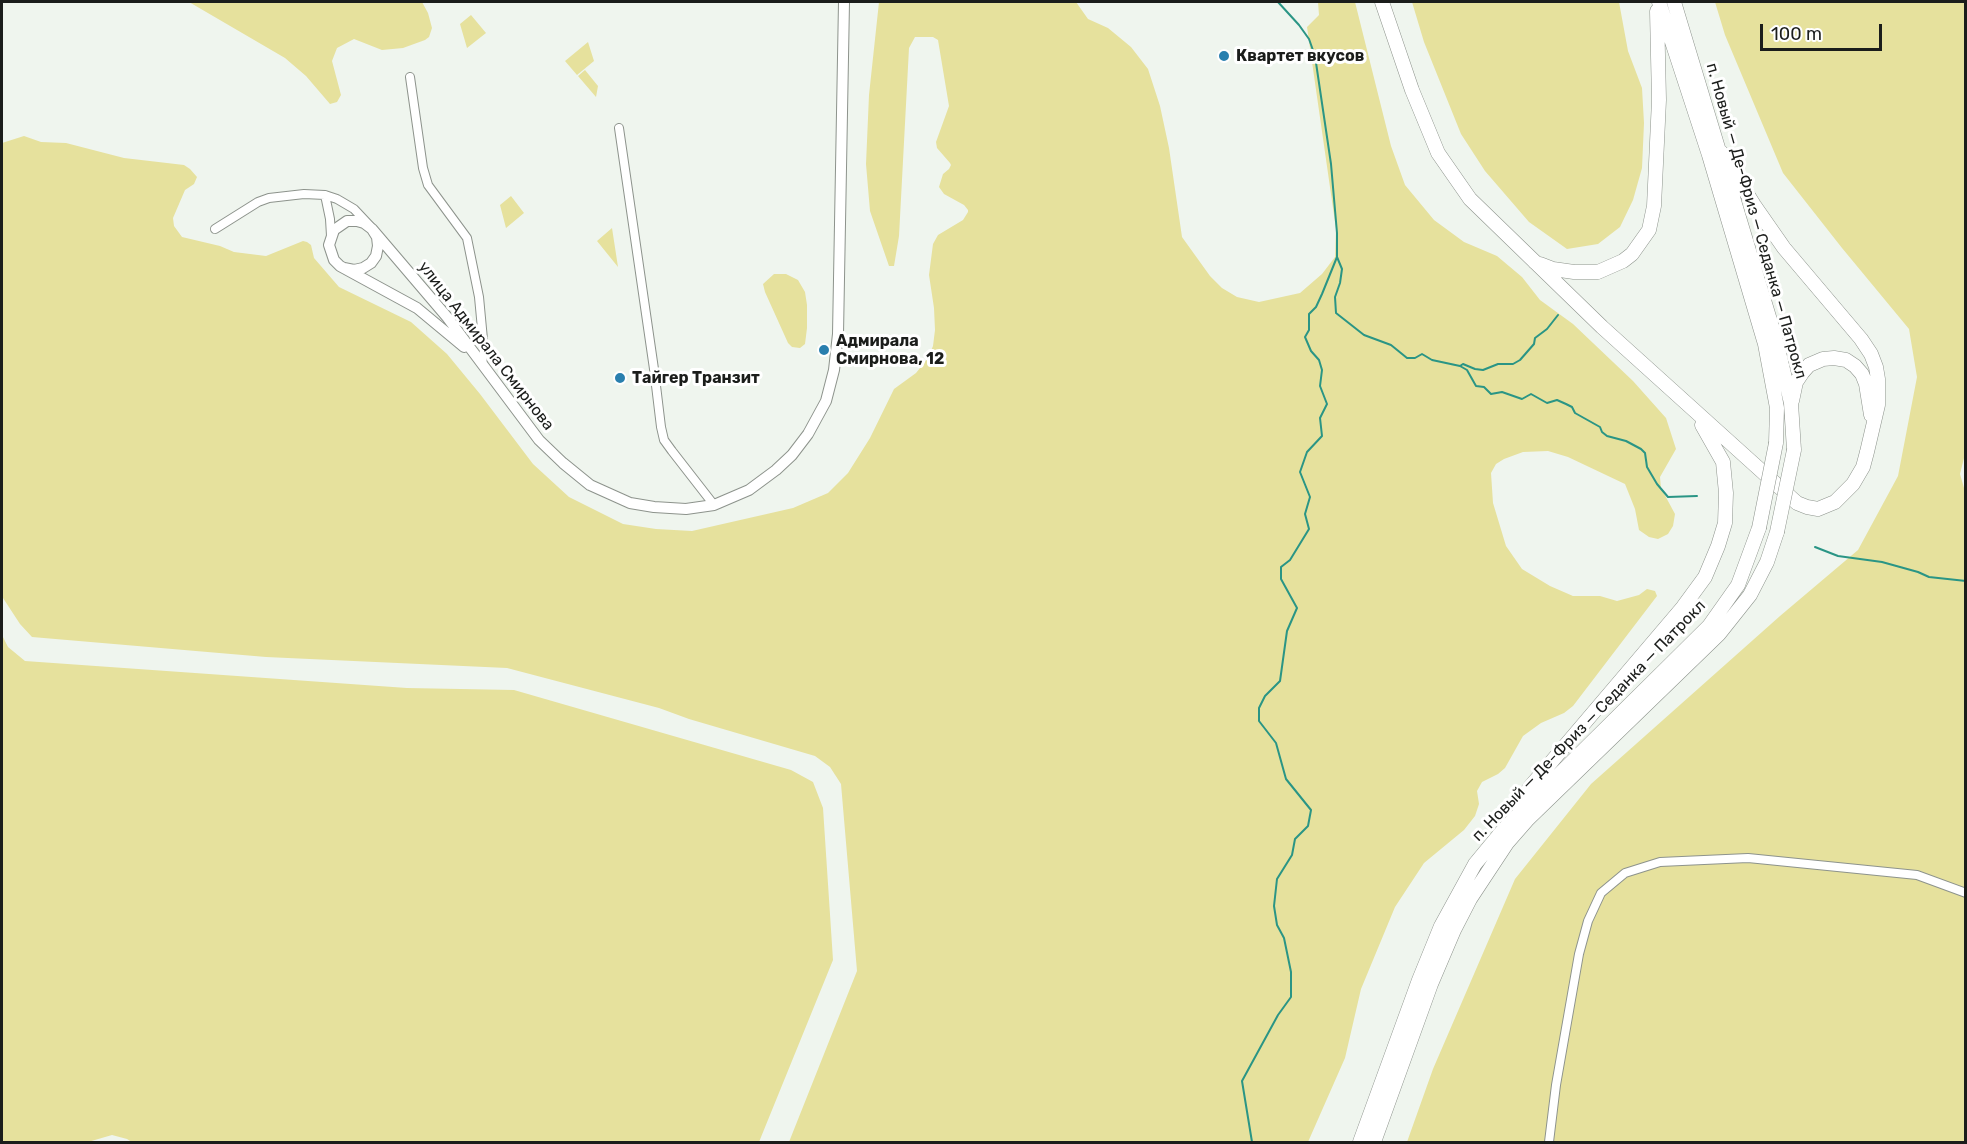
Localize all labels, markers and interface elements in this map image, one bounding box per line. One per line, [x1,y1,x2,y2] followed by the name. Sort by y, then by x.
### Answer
[1763,12,1884,50] scale bar
[1771,23,1822,45] text: 100 m
[1236,46,1364,66] place label: Квартет вкусов
[1217,49,1231,63] marker: Квартет вкусов
[1702,61,1810,381] street label: п. Новый — Де-Фриз — Седанка — Патрокл
[414,258,558,434] street label: улица Адмирала Смирнова
[836,331,944,369] place label: Адмирала Смирнова, 12
[817,343,831,357] marker: Адмирала Смирнова, 12
[632,368,760,388] place label: Тайгер Транзит
[613,371,627,385] marker: Тайгер Транзит
[1468,596,1710,846] street label: п. Новый — Де-Фриз — Седанка — Патрокл

